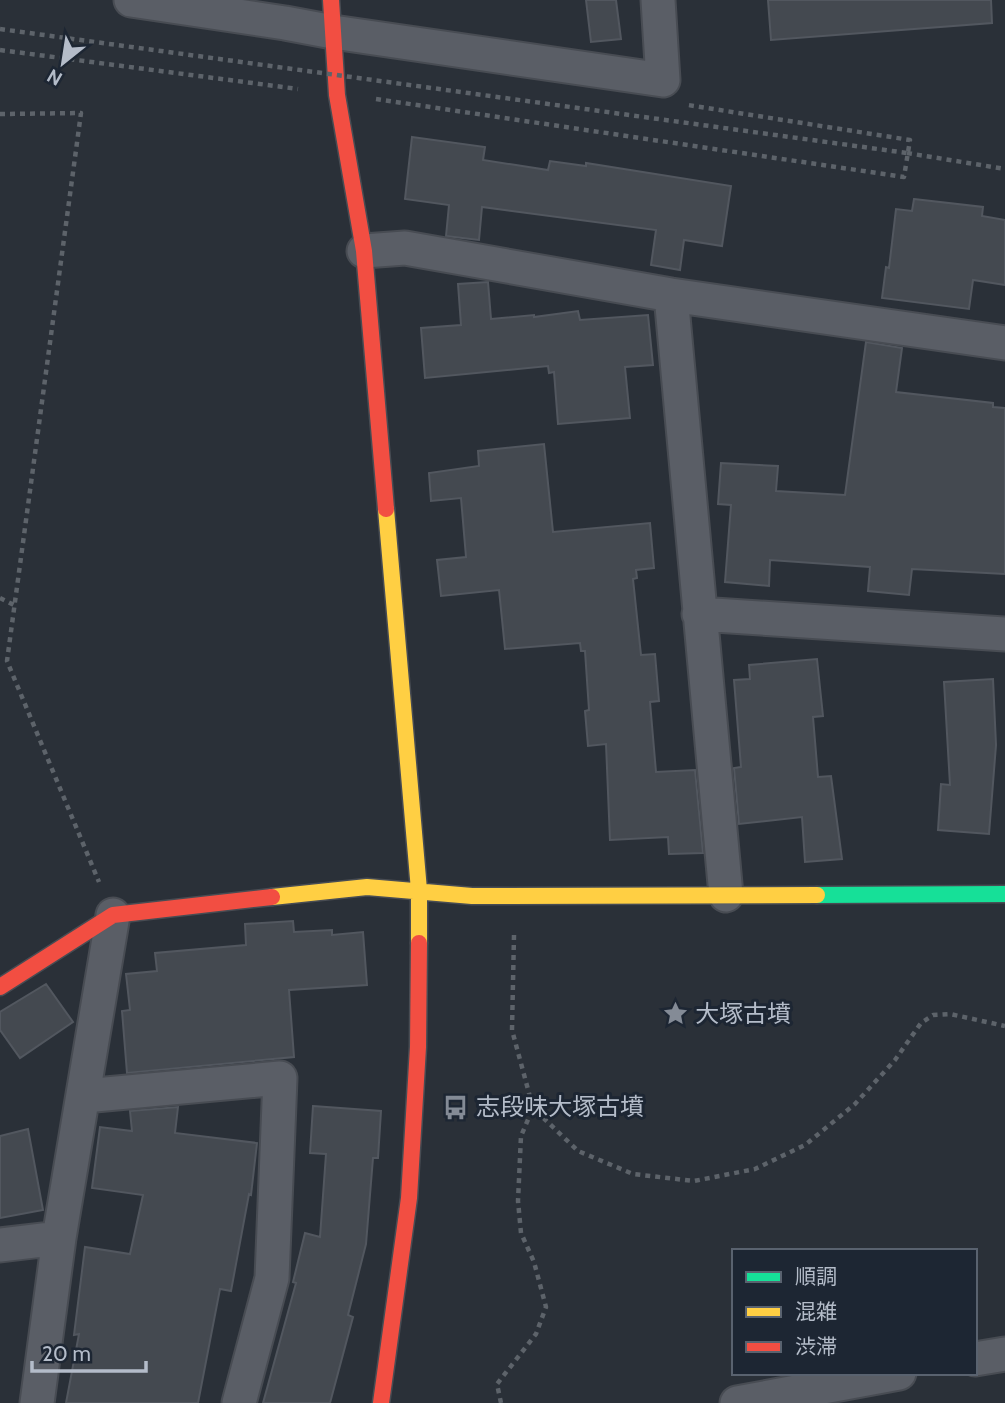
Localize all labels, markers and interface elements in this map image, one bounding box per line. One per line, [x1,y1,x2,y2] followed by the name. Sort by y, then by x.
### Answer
[28,28,98,98] north arrow
[43,64,66,91] text: N
[695,999,791,1028] place label: 大塚古墳
[661,1000,689,1028] place icon: 大塚古墳
[476,1092,644,1121] place label: 志段味大塚古墳
[442,1093,470,1121] bus stop icon: 志段味大塚古墳
[732,1249,977,1375] legend
[795,1264,837,1289] text: 順調
[795,1299,837,1324] text: 混雑
[32,1330,145,1374] scale bar
[795,1334,837,1359] text: 渋滞
[42,1341,91,1366] text: 20 m

